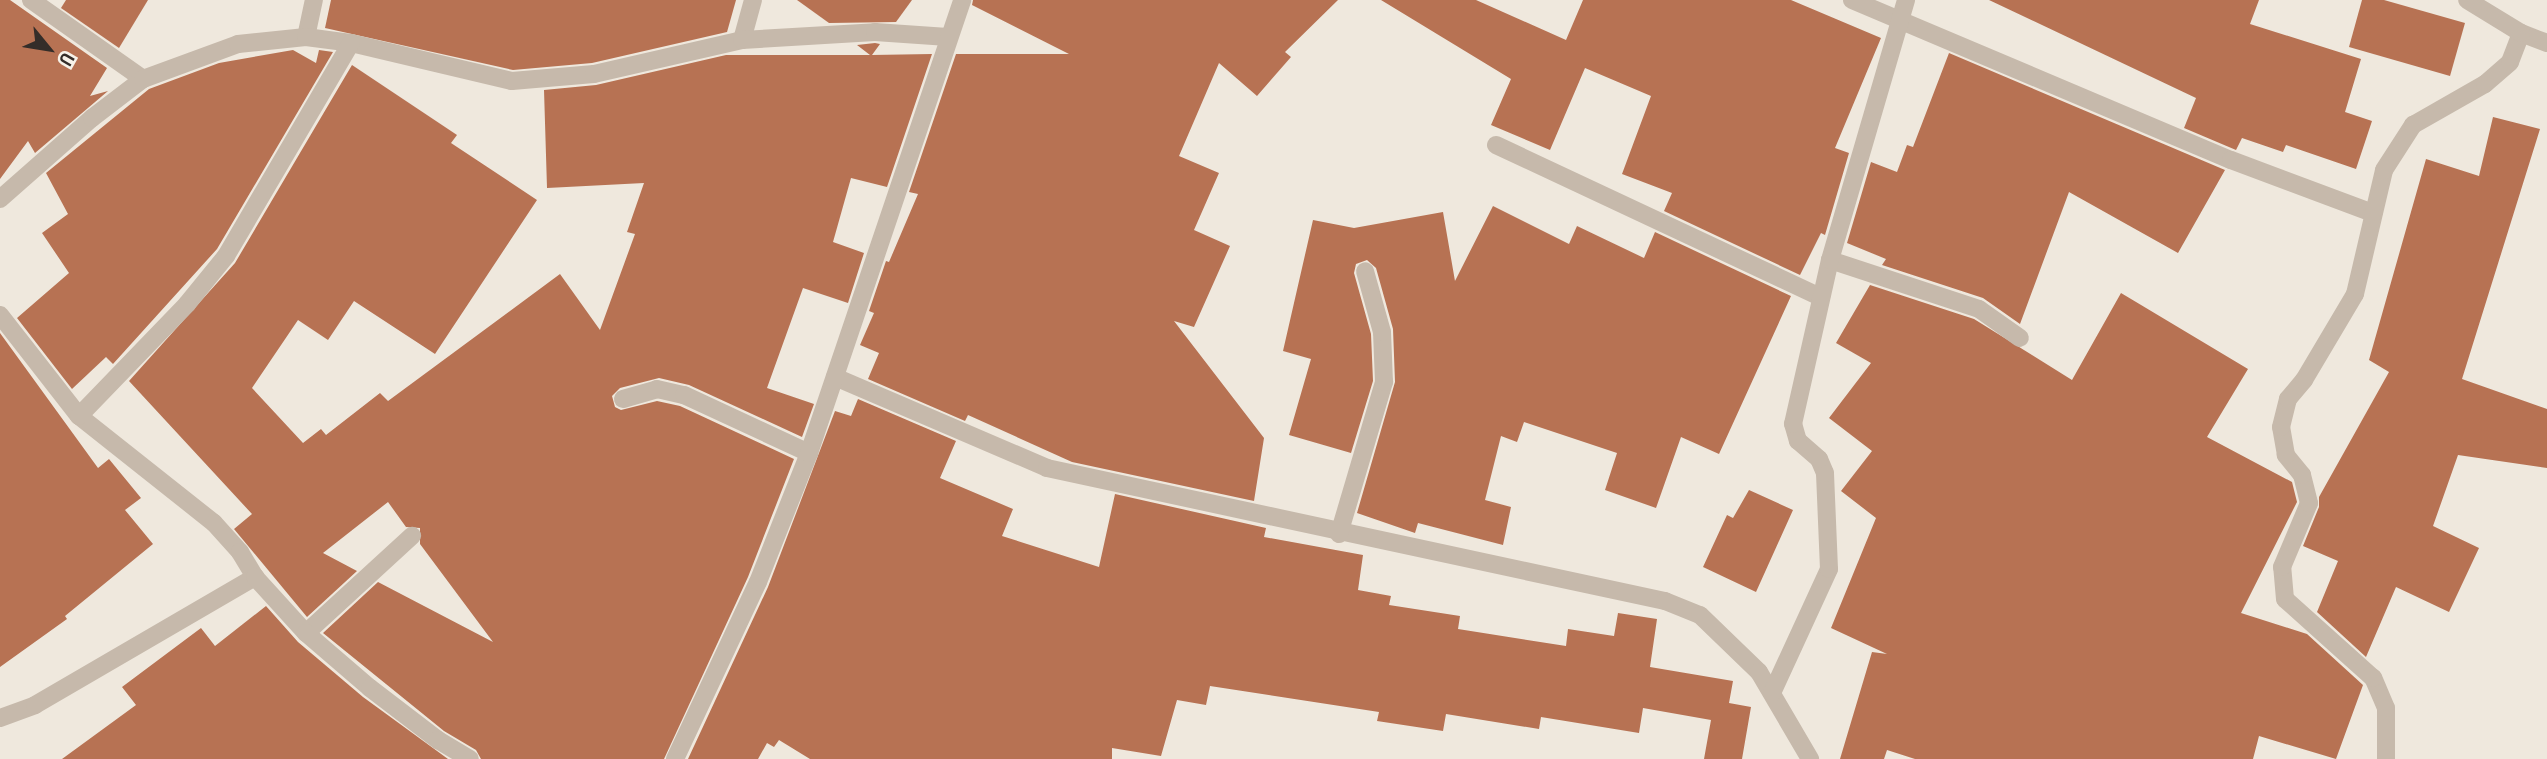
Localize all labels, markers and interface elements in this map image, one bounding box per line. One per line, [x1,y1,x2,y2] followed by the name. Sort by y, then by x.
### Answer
[14,14,84,84] north arrow
[53,48,81,71] text: U

